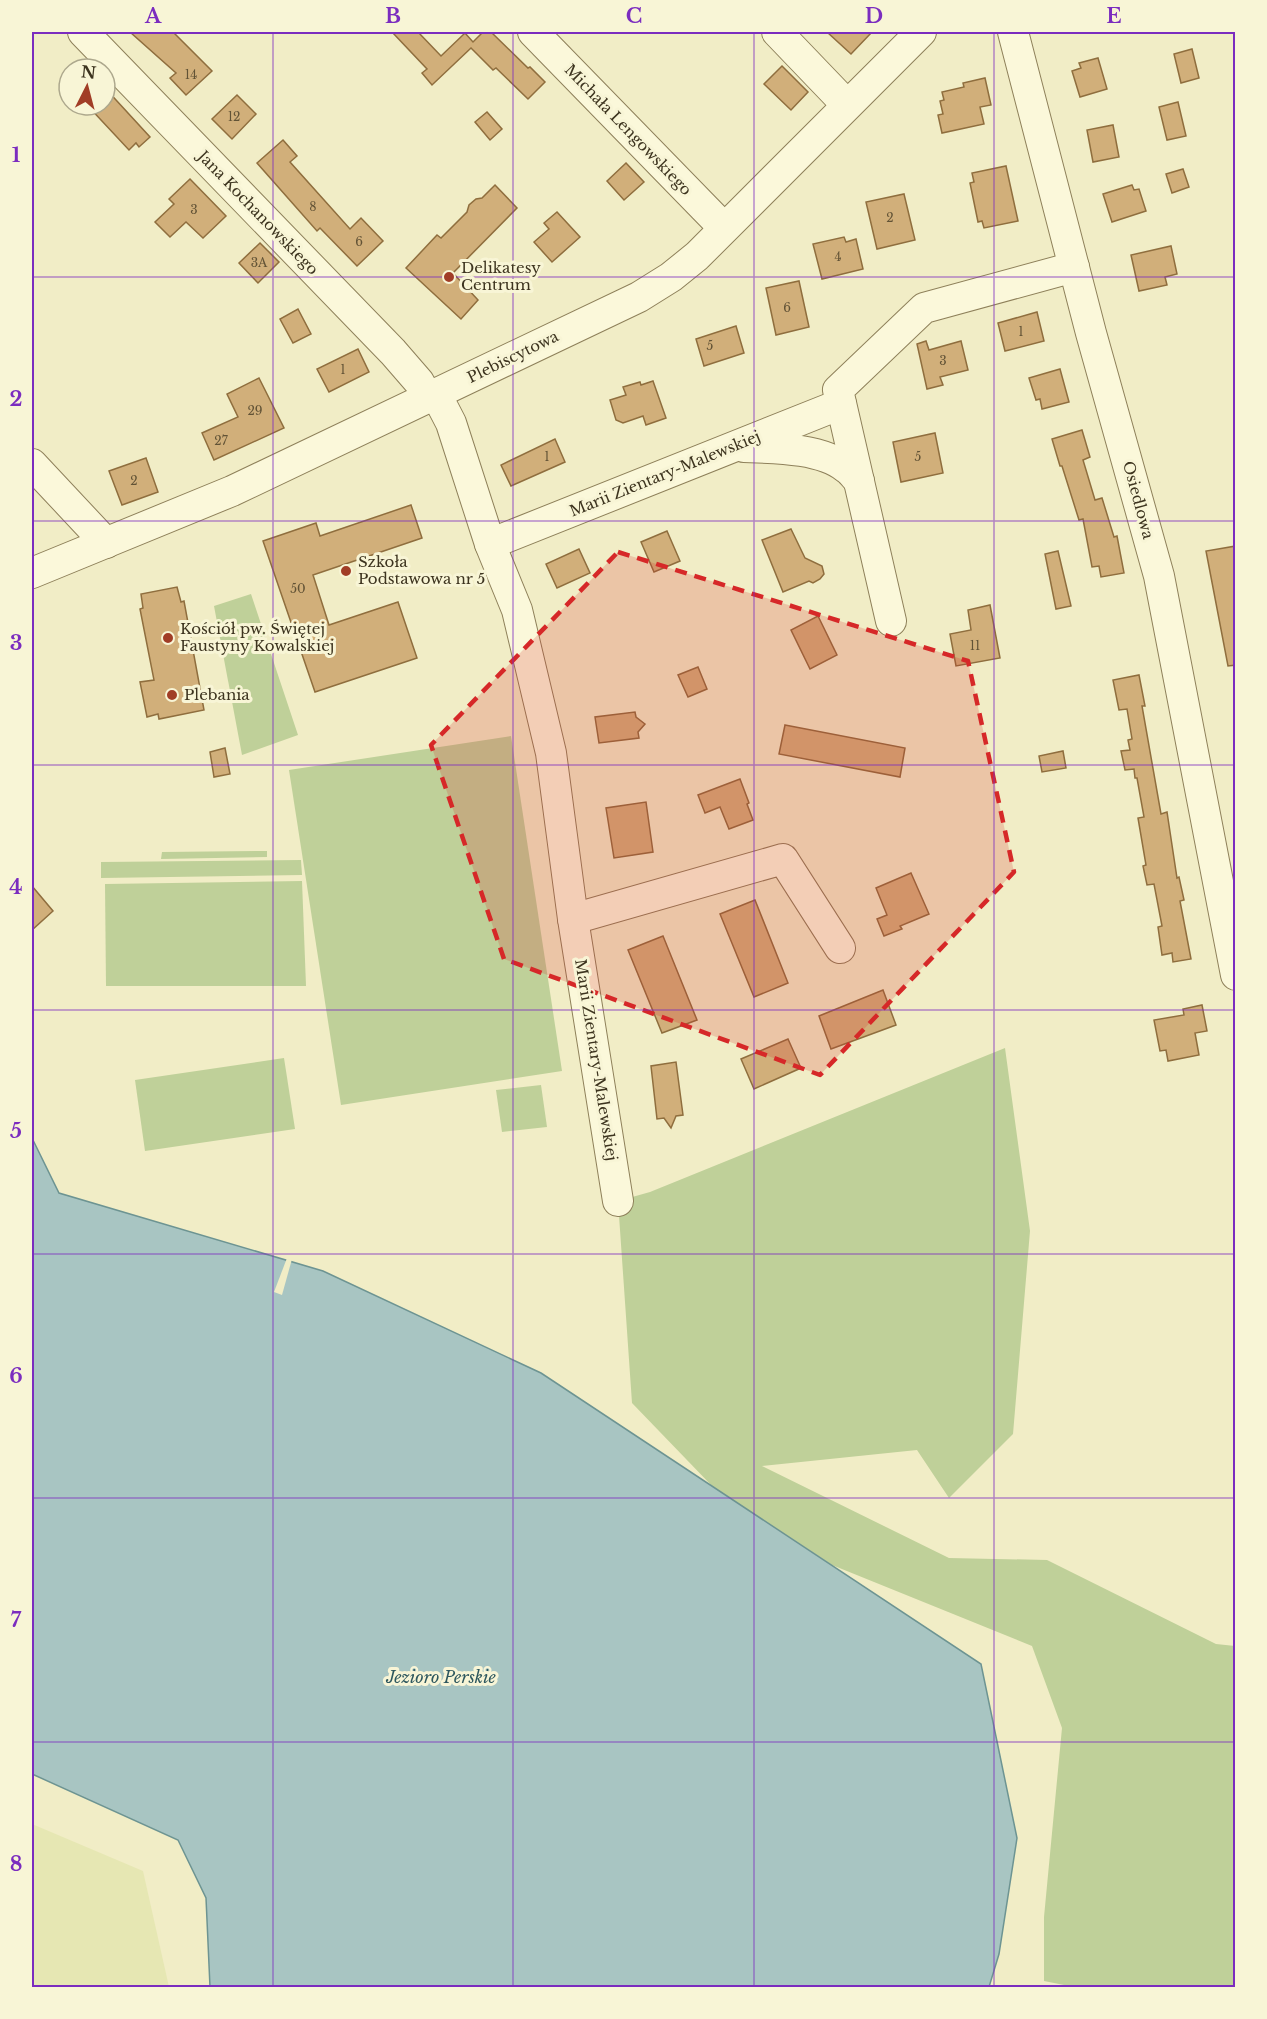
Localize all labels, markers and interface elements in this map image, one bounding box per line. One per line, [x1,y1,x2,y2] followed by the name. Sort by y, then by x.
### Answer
[144,4,162,28] text: A
[385,4,401,28] text: B
[626,4,642,28] text: C
[865,4,883,28] text: D
[1106,4,1122,28] text: E
[57,57,117,117] north arrow
[561,60,696,199] street label: Michała Lengowskiego
[80,61,97,83] text: N
[185,67,197,82] house number: 14
[228,109,240,124] house number: 12
[12,143,21,167] text: 1
[193,145,323,279] street label: Jana Kochanowskiego
[309,199,317,214] house number: 8
[190,202,198,217] house number: 3
[886,210,894,225] house number: 2
[355,234,363,249] house number: 6
[834,249,842,264] house number: 4
[251,255,268,270] house number: 3A
[461,258,541,294] place label: Delikatesy Centrum
[442,270,456,284] marker: Delikatesy Centrum
[783,300,791,315] house number: 6
[1018,324,1024,339] house number: 1
[464,326,562,387] street label: Plebiscytowa
[707,338,714,353] house number: 5
[939,353,947,368] house number: 3
[340,362,346,377] house number: 1
[9,387,23,411] text: 2
[247,403,263,418] house number: 29
[567,427,763,521] street label: Marii Zientary-Malewskiej
[214,433,229,448] house number: 27
[544,449,550,464] house number: 1
[915,449,922,464] house number: 5
[1119,459,1158,542] street label: Osiedlowa
[130,473,138,488] house number: 2
[358,552,485,588] place label: Szkoła Podstawowa nr 5
[339,564,353,578] marker: Szkoła Podstawowa nr 5
[290,581,306,596] house number: 50
[180,619,334,655] place label: Kościół pw. Świętej Faustyny Kowalskiej
[10,631,22,655] text: 3
[161,631,175,645] marker: Kościół pw. Świętej Faustyny Kowalskiej
[970,638,980,653] house number: 11
[184,685,250,704] place label: Plebania
[165,688,179,702] marker: Plebania
[9,875,23,899] text: 4
[571,958,622,1162] street label: Marii Zientary-Malewskiej
[10,1119,22,1143] text: 5
[9,1364,23,1388] text: 6
[11,1608,22,1632] text: 7
[385,1667,496,1687] water label: Jezioro Perskie
[10,1852,22,1876] text: 8

